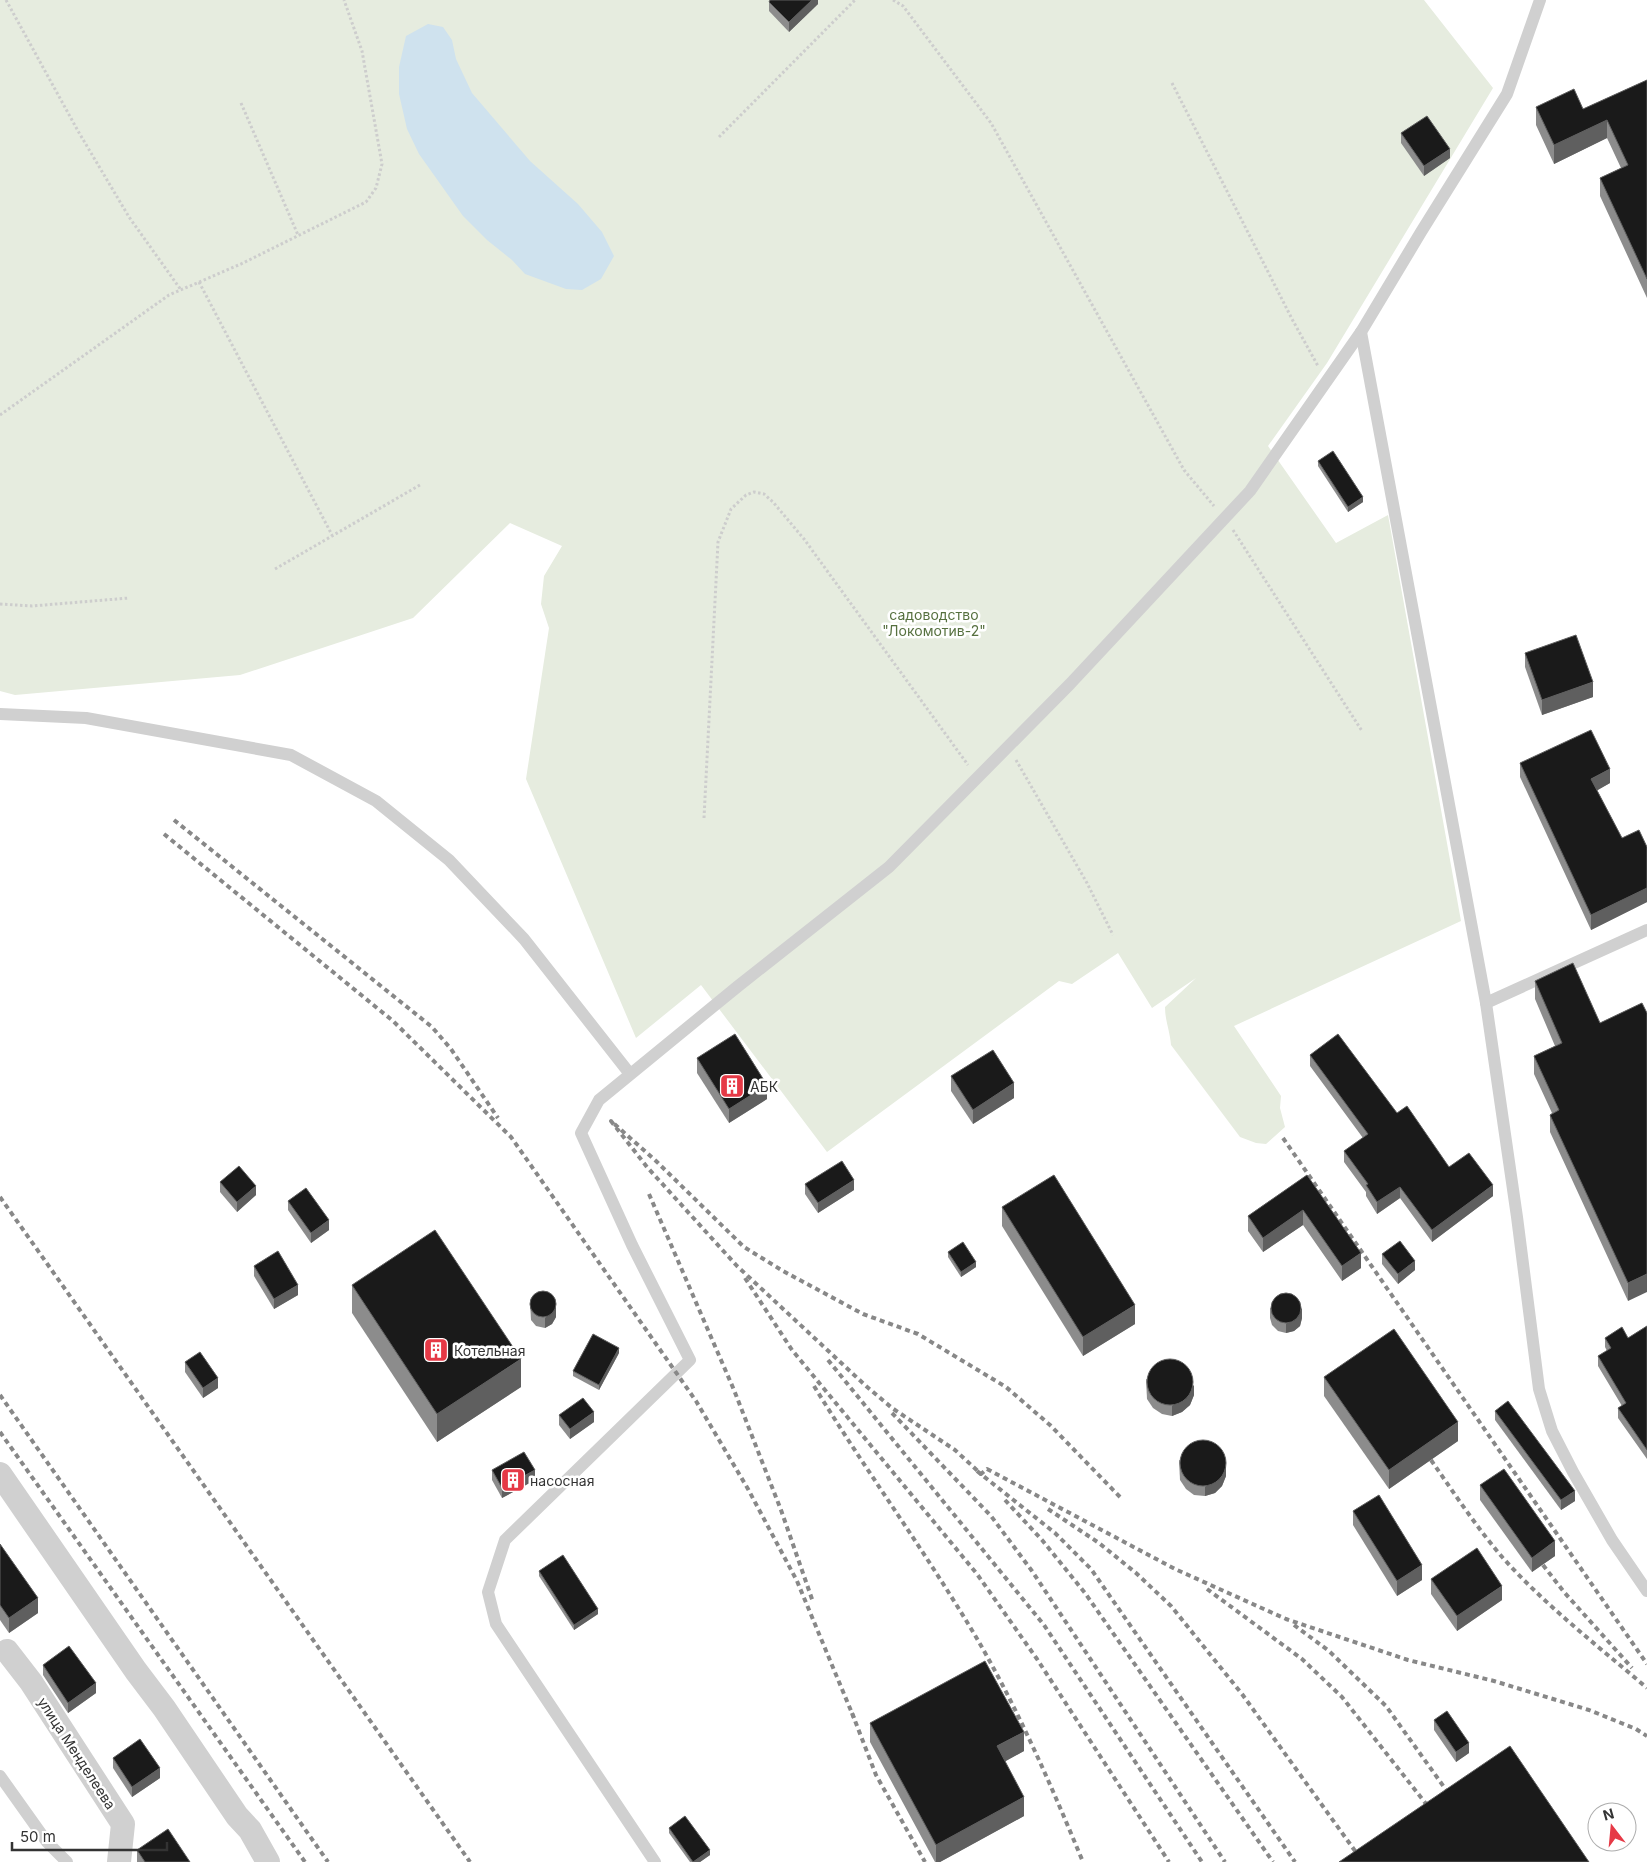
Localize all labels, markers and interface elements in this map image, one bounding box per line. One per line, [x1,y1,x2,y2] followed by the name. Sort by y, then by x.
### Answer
[882,606,986,639] park label: садоводство "Локомотив-2"
[719,1073,745,1099] building icon: АБК
[750,1078,779,1095] place label: АБК
[423,1337,449,1363] building icon: Котельная
[454,1342,525,1359] place label: Котельная
[500,1467,526,1493] building icon: насосная
[530,1472,594,1489] place label: насосная
[34,1694,120,1812] street label: улица Менделеева
[1587,1802,1637,1852] north arrow
[1601,1804,1616,1824] text: N
[12,1820,168,1852] scale bar
[20,1827,56,1846] text: 50 m

